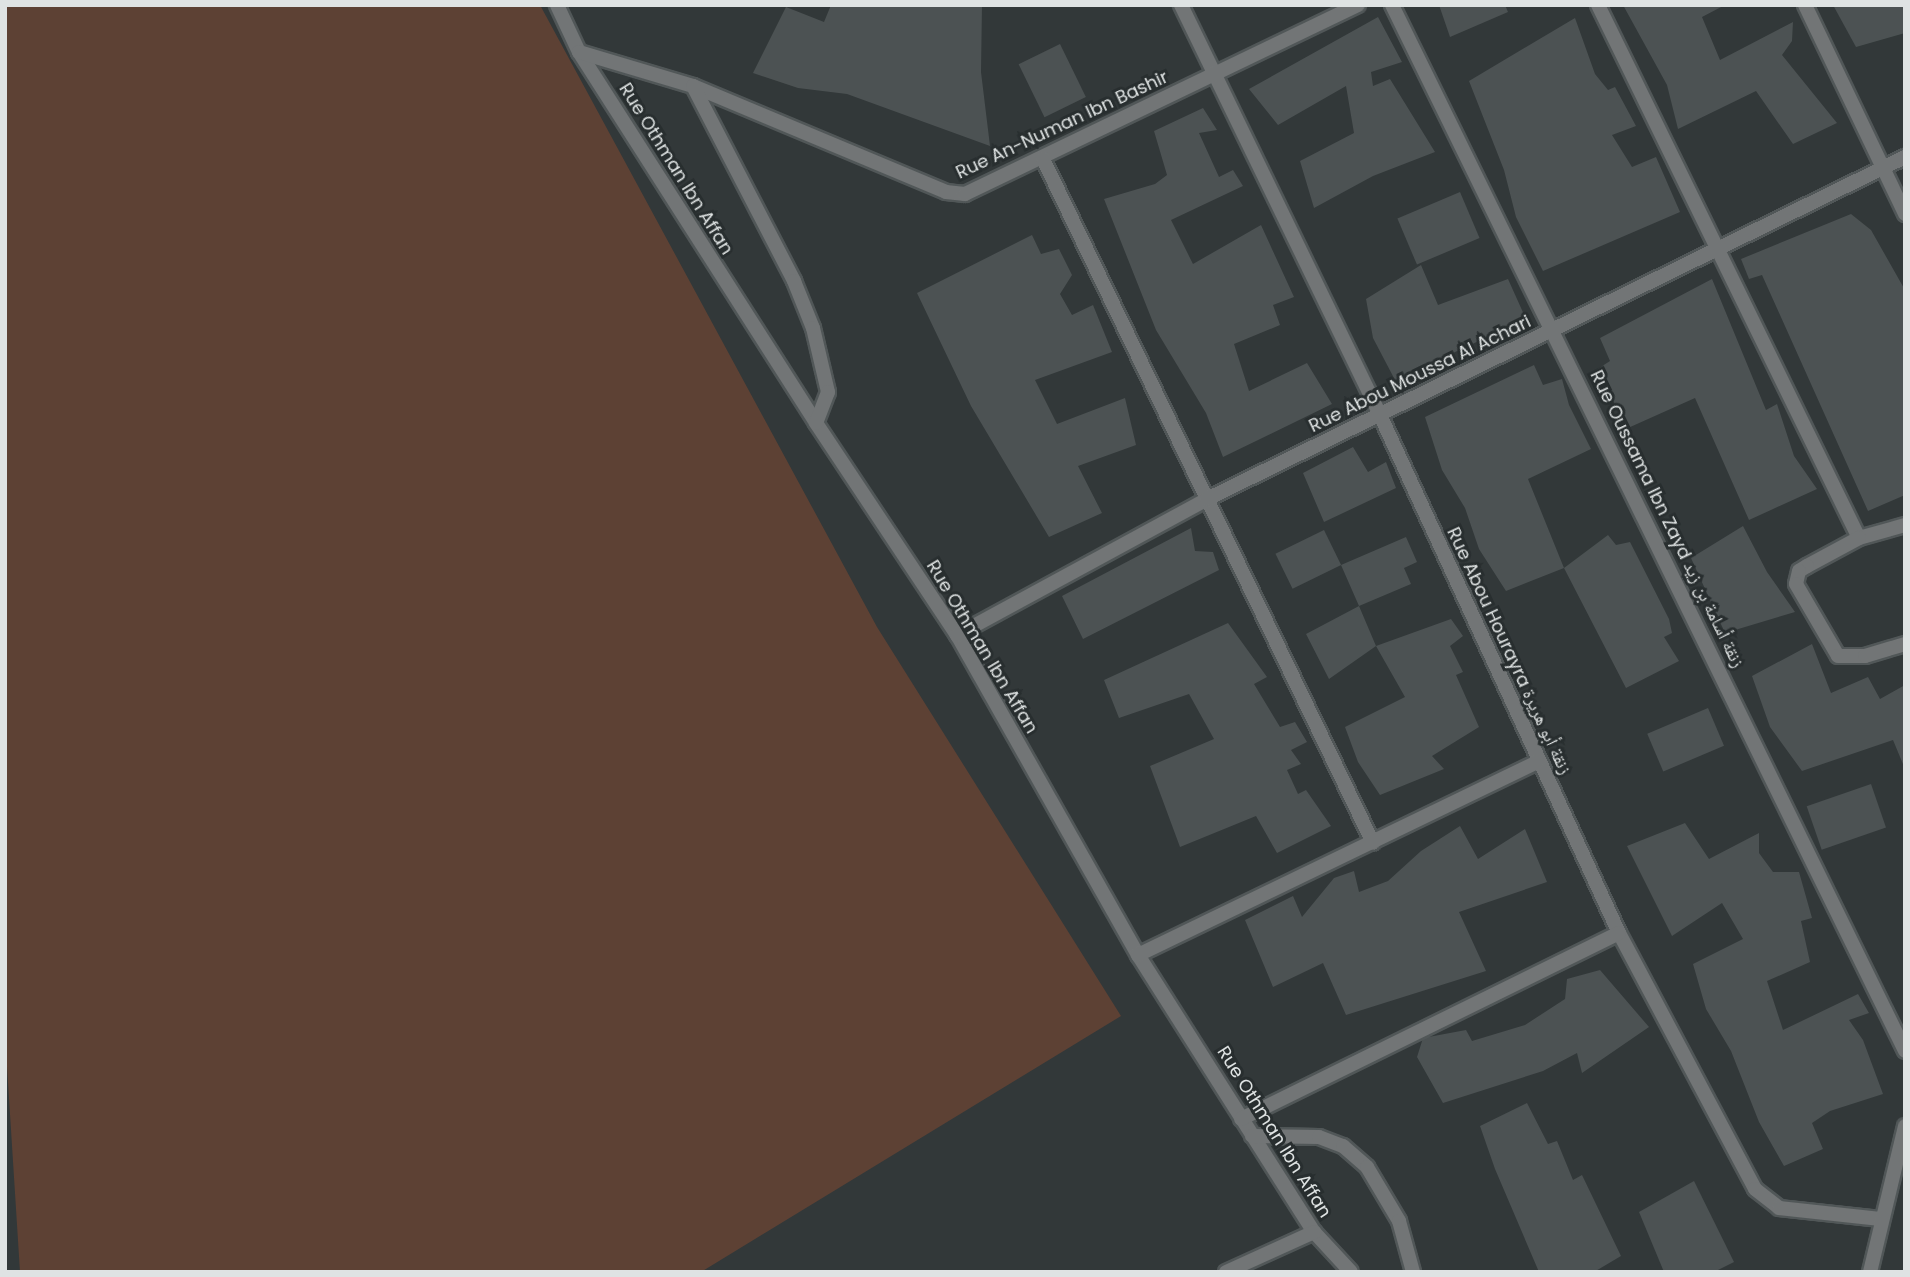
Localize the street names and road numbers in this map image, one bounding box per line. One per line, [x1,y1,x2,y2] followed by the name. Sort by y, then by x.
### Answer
[953,66,1171,184] street label: Rue An-Numan Ibn Bashir
[614,79,738,259] street label: Rue Othman Ibn Affan
[1306,311,1534,437] street label: Rue Abou Moussa Al Achari
[1585,367,1749,671] street label: Rue Oussama Ibn Zayd زنقة أسامة بن زيد
[1442,524,1576,778] street label: Rue Abou Hourayra زنقة أبو هريرة
[922,556,1042,738] street label: Rue Othman Ibn Affan
[1212,1042,1336,1222] street label: Rue Othman Ibn Affan

